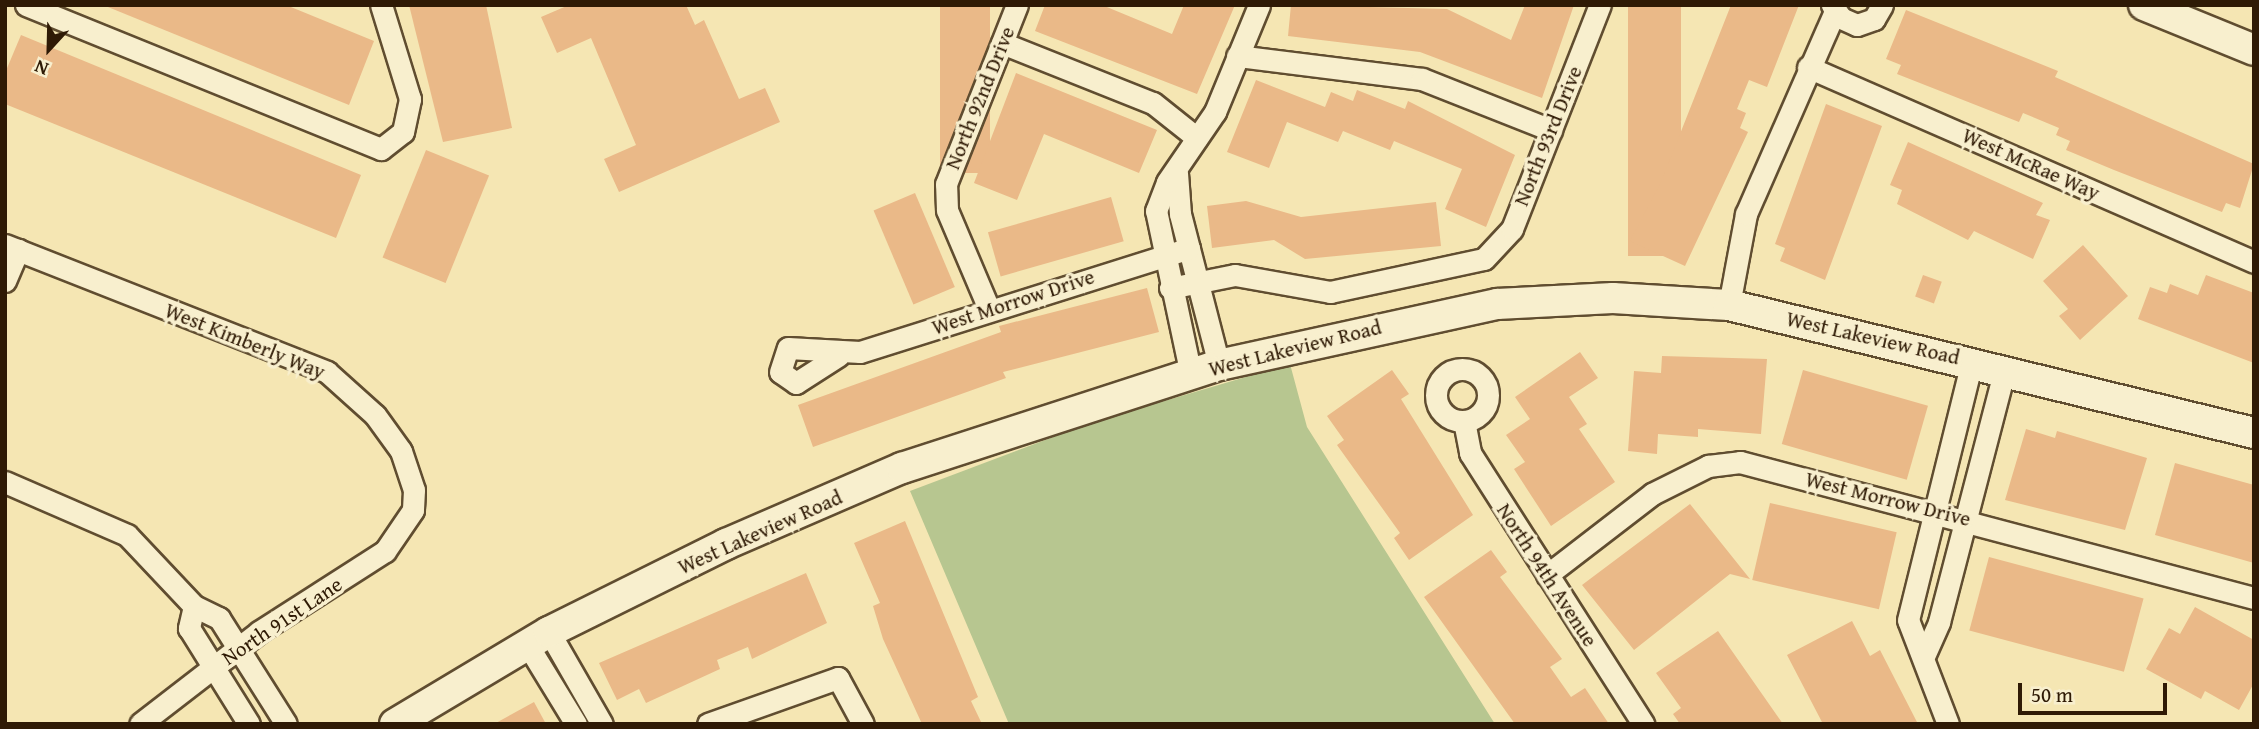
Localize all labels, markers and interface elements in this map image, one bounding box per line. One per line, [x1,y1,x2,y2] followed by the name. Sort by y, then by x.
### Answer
[14,14,84,84] north arrow
[940,23,1020,173] street label: North 92nd Drive
[30,53,52,84] text: N
[1508,62,1588,210] street label: North 93rd Drive
[1958,122,2104,206] street label: West McRae Way
[929,264,1097,340] street label: West Morrow Drive
[161,297,329,385] street label: West Kimberly Way
[1784,306,1962,370] street label: West Lakeview Road
[1206,314,1384,382] street label: West Lakeview Road
[1803,466,1973,532] street label: West Morrow Drive
[674,484,846,580] street label: West Lakeview Road
[1491,499,1603,651] street label: North 94th Avenue
[217,572,347,670] street label: North 91st Lane
[2021,670,2170,714] scale bar
[2031,679,2073,710] text: 50 m

